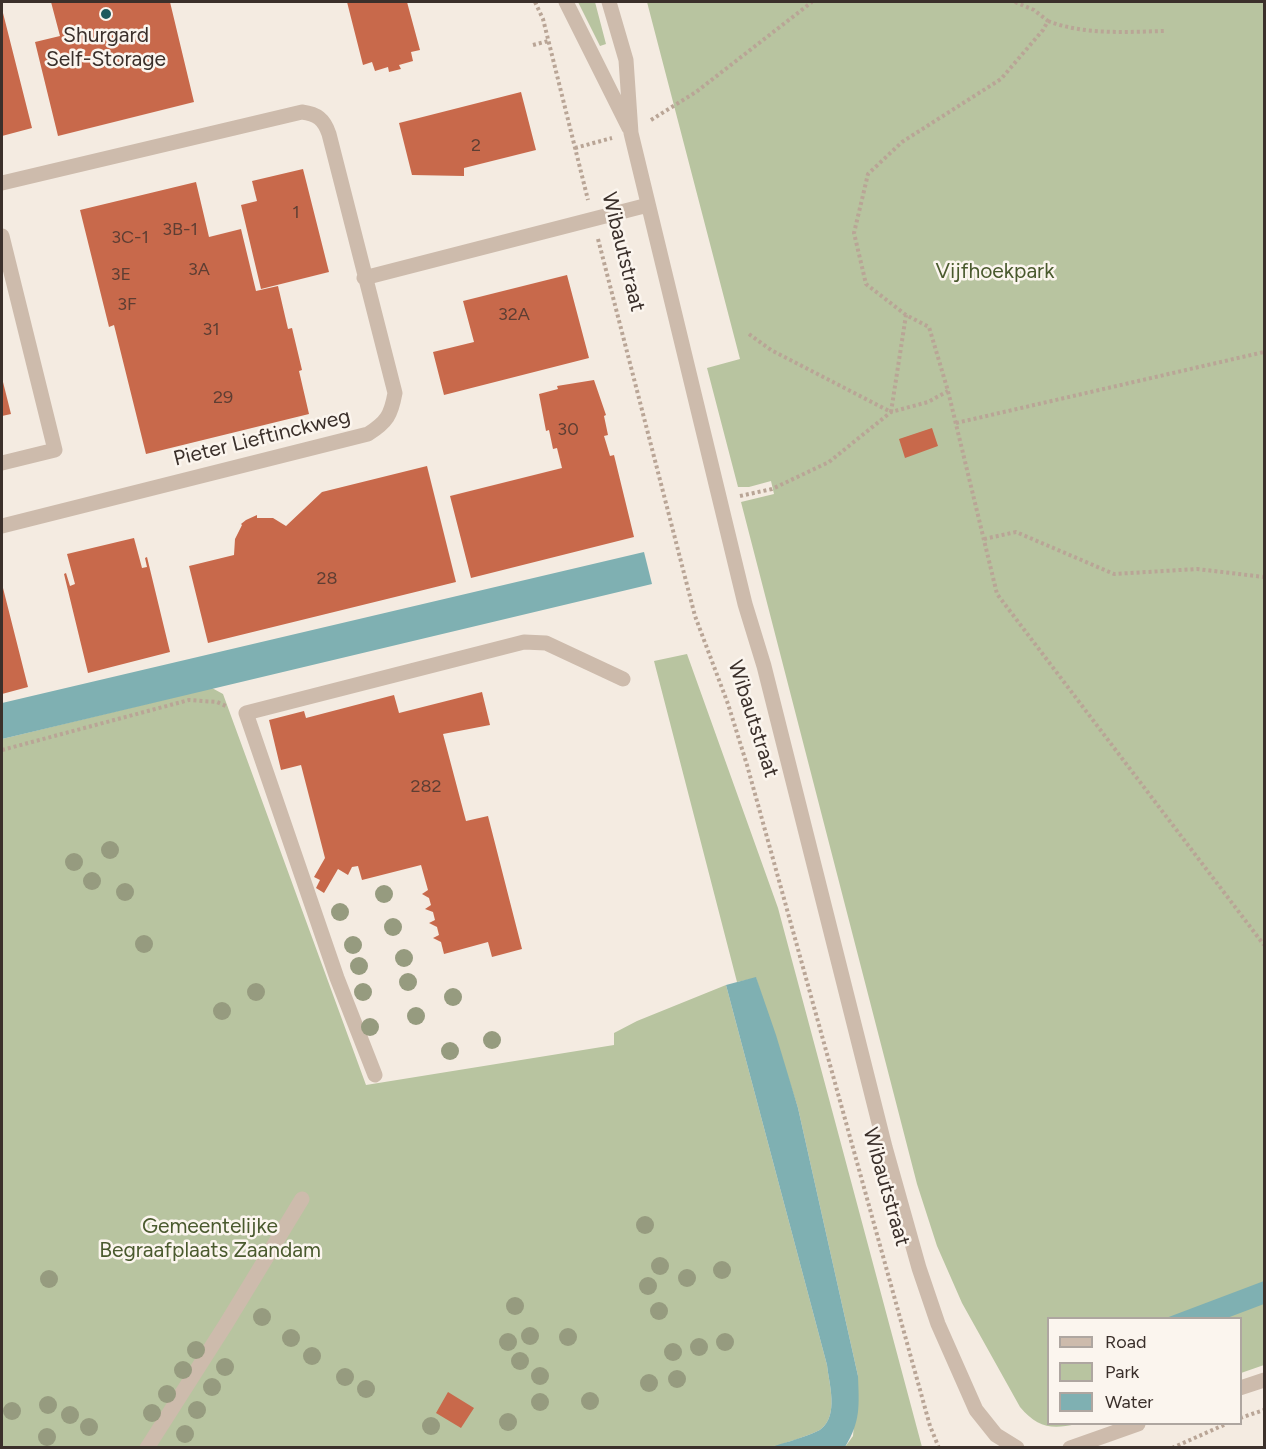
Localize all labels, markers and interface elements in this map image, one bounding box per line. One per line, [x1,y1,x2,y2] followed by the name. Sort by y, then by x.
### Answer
[99,7,113,21] marker: Shurgard Self-Storage
[46,23,166,73] place label: Shurgard Self-Storage
[471,135,481,157] house number: 2
[596,190,650,314] street label: Wibautstraat
[292,202,300,224] house number: 1
[162,219,198,241] house number: 3B-1
[111,227,149,249] house number: 3C-1
[188,259,210,281] house number: 3A
[936,259,1054,285] park label: Vijfhoekpark
[111,264,131,286] house number: 3E
[117,294,137,316] house number: 3F
[498,304,530,326] house number: 32A
[202,319,220,341] house number: 31
[213,387,233,409] house number: 29
[171,404,353,472] street label: Pieter Lieftinckweg
[557,419,579,441] house number: 30
[316,568,338,590] house number: 28
[722,657,784,781] street label: Wibautstraat
[410,776,442,798] house number: 282
[857,1125,915,1249] street label: Wibautstraat
[99,1214,321,1264] park label: Gemeentelijke Begraafplaats Zaandam
[1047,1317,1242,1425] legend
[1105,1331,1146,1353] text: Road
[1105,1361,1139,1383] text: Park
[1105,1391,1153,1413] text: Water

